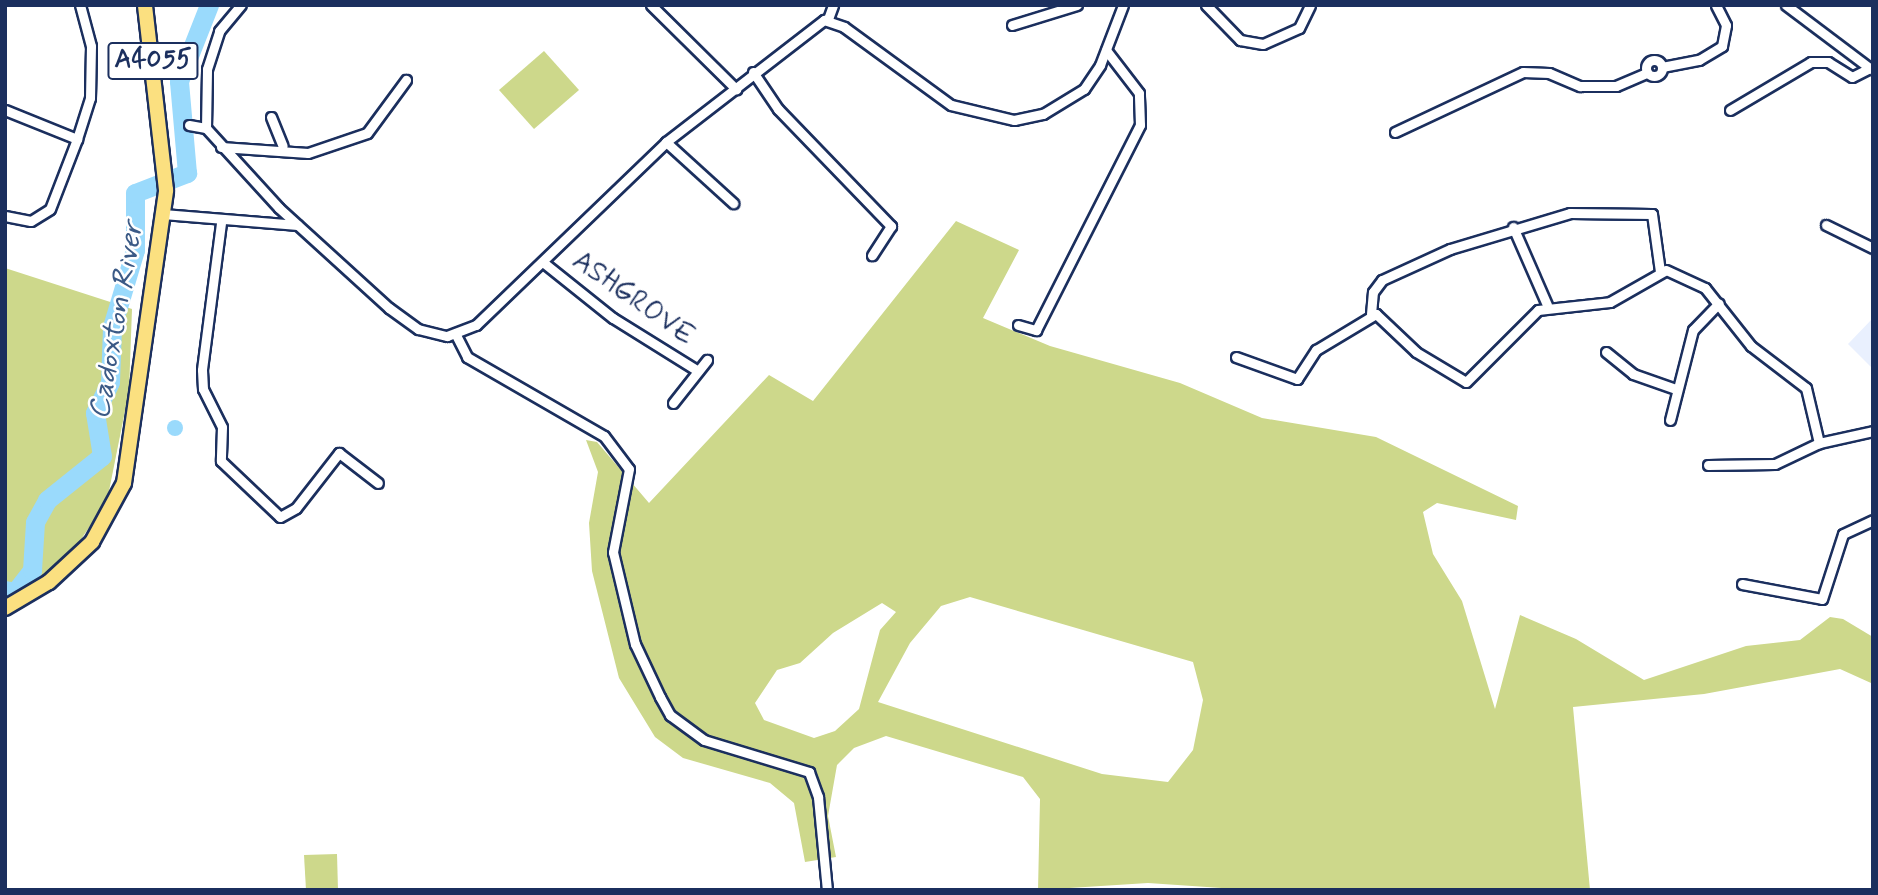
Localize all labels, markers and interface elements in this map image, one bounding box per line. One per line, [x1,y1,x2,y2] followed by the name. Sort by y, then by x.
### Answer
[106,38,200,83] road number: A4055
[82,220,152,422] water label: Cadoxton River
[565,245,701,353] street label: ASHGROVE

